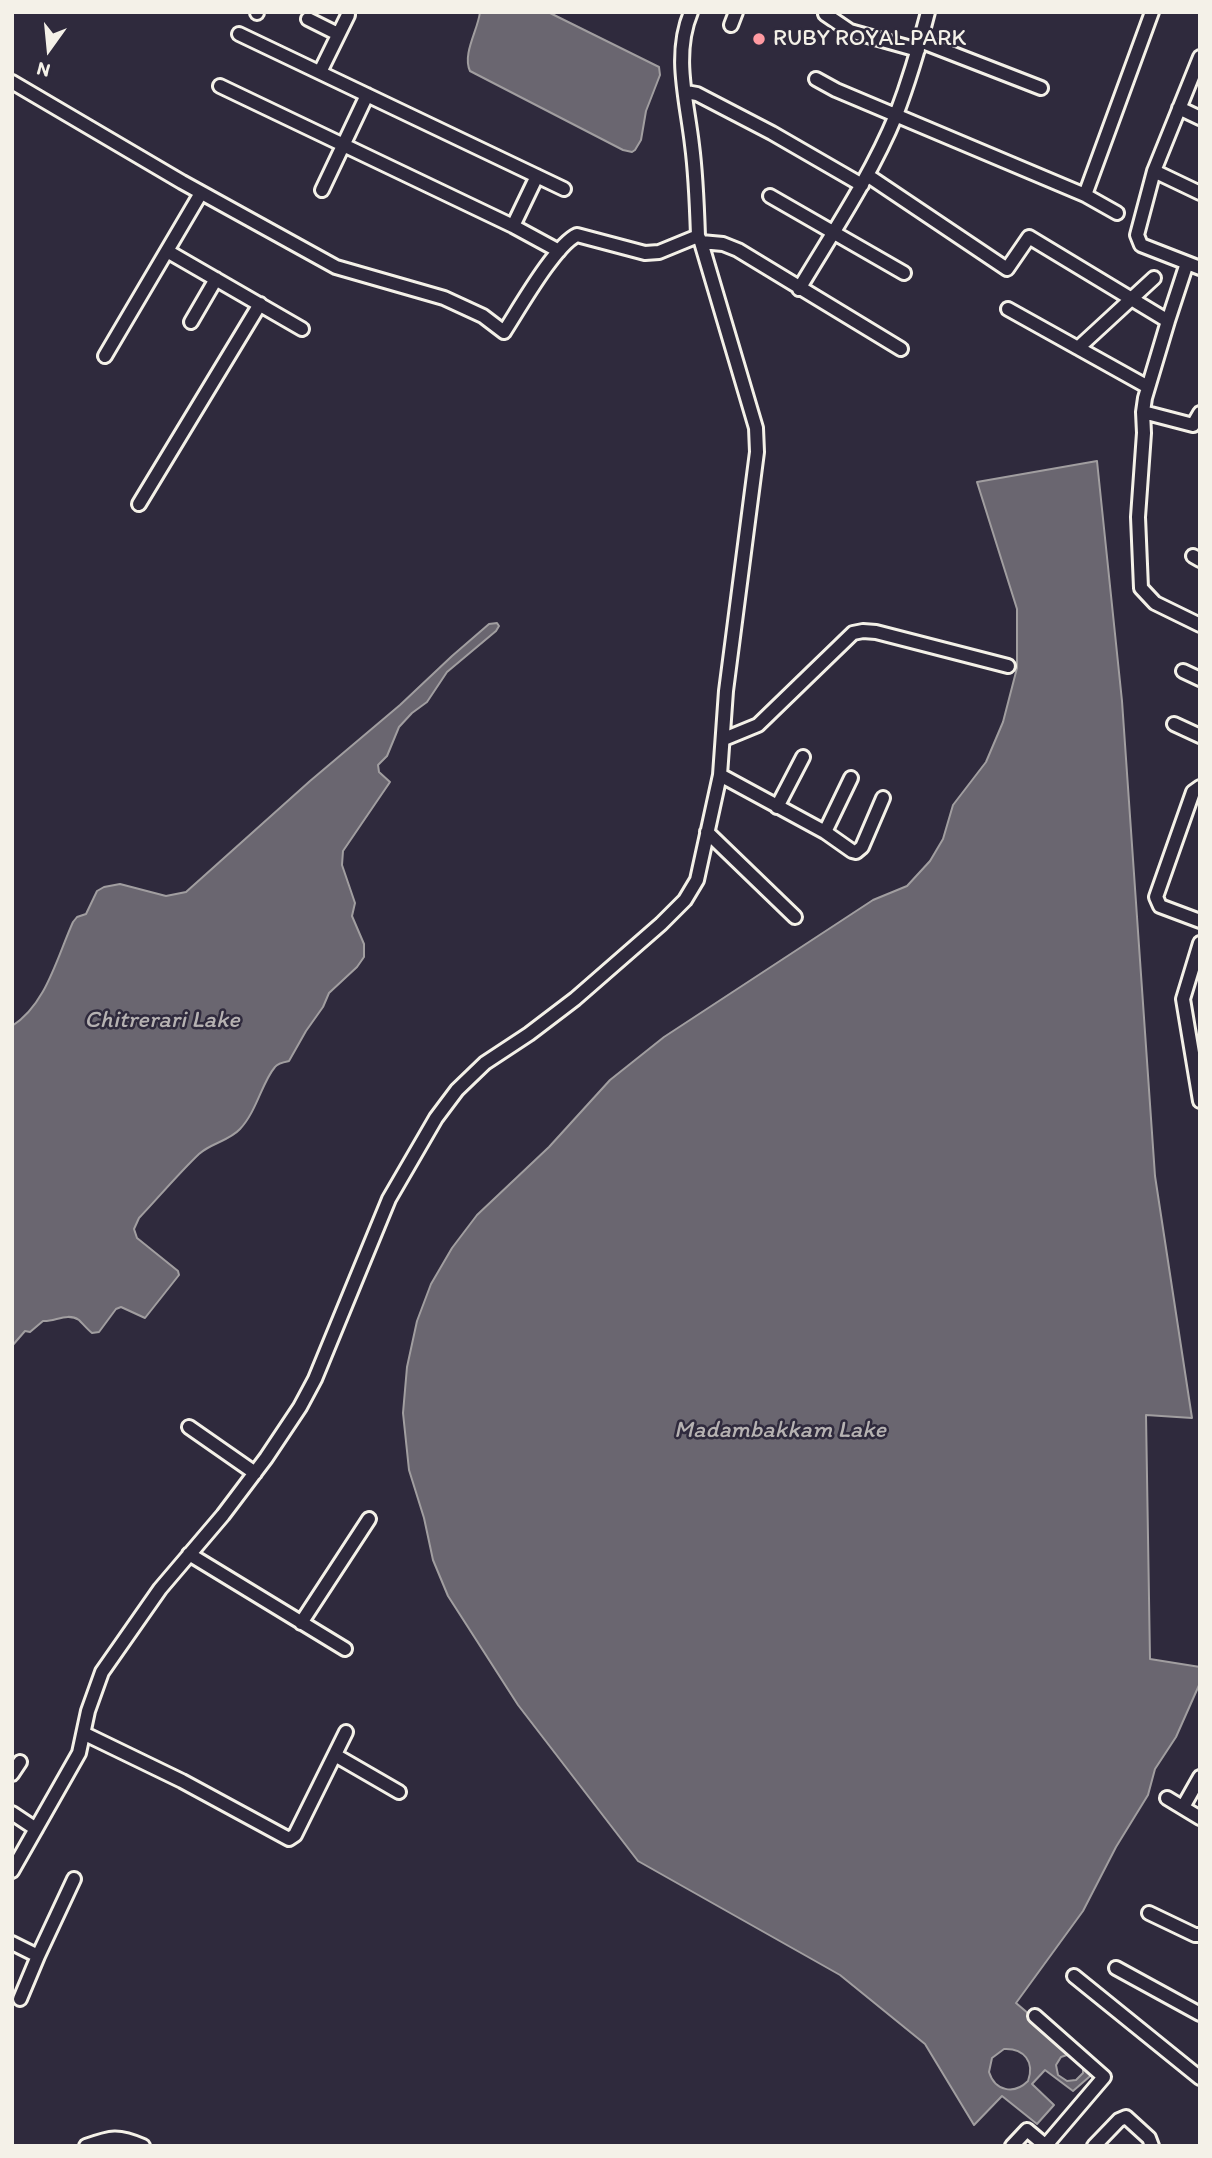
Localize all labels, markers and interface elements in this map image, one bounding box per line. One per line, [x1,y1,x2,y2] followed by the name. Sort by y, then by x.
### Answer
[14,14,84,84] north arrow
[773,25,966,53] place label: RUBY ROYAL PARK
[751,31,767,47] marker: RUBY ROYAL PARK
[34,57,53,83] text: N
[84,1007,240,1035] water label: Chitrerari Lake
[674,1417,886,1445] water label: Madambakkam Lake

